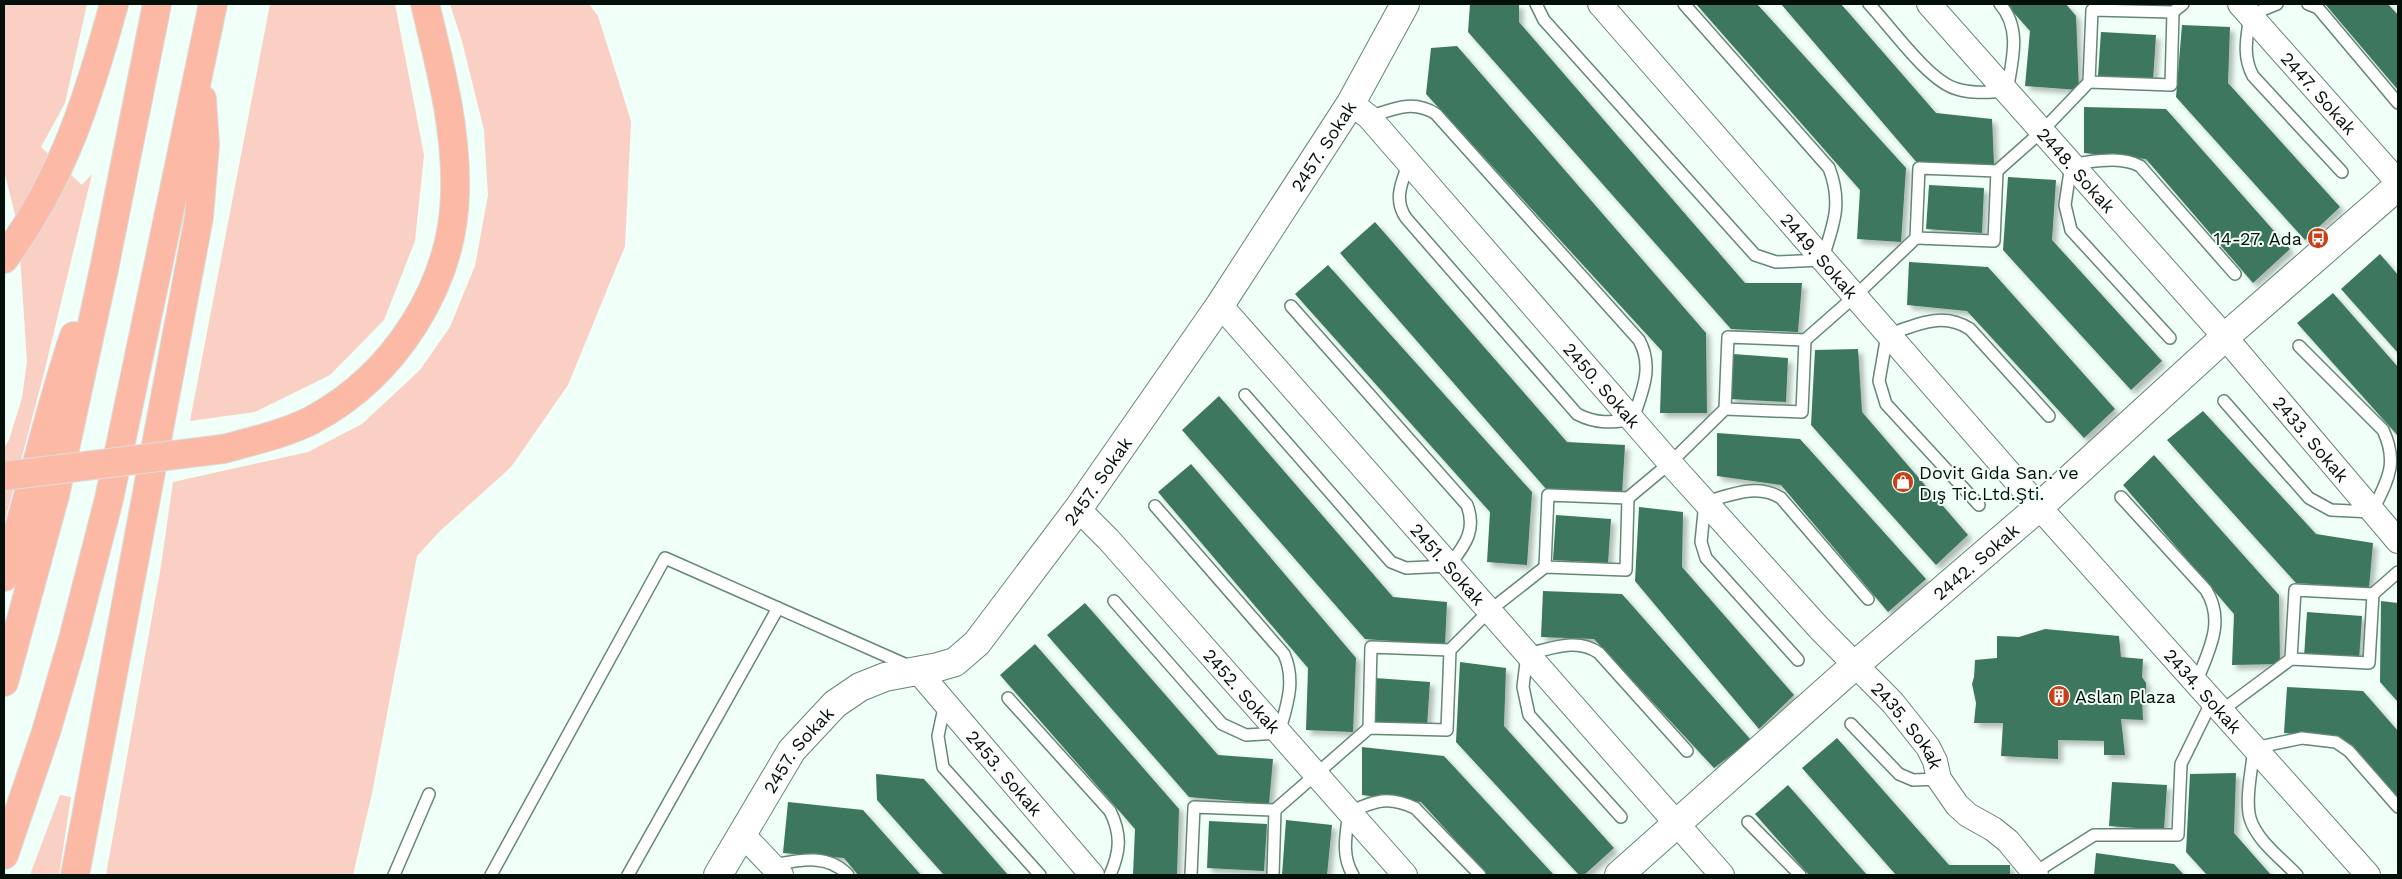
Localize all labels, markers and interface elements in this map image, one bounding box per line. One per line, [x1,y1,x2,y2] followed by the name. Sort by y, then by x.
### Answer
[2277,47,2361,139] street label: 2447. Sokak
[1286,97,1360,195] street label: 2457. Sokak
[2033,123,2120,217] street label: 2448. Sokak
[1777,209,1863,303] street label: 2449. Sokak
[2306,226,2330,250] bus stop icon: 14-27. Ada
[2214,228,2302,249] place label: 14-27. Ada
[1559,338,1645,432] street label: 2450. Sokak
[2269,392,2354,486] street label: 2433. Sokak
[1059,433,1136,529] street label: 2457. Sokak
[1919,462,2079,504] place label: Dovit Gıda San. ve Dış Tic.Ltd.Şti.
[1891,470,1915,494] shop icon: Dovit Gıda San. ve Dış Tic.Ltd.Şti.
[1406,519,1490,609] street label: 2451. Sokak
[1929,519,2023,604] street label: 2442. Sokak
[1199,644,1285,737] street label: 2452. Sokak
[2160,644,2246,737] street label: 2434. Sokak
[1867,677,1947,771] street label: 2435. Sokak
[2047,684,2071,708] building icon: Aslan Plaza
[2075,686,2176,707] place label: Aslan Plaza
[758,702,838,797] street label: 2457. Sokak
[962,726,1047,820] street label: 2453. Sokak

